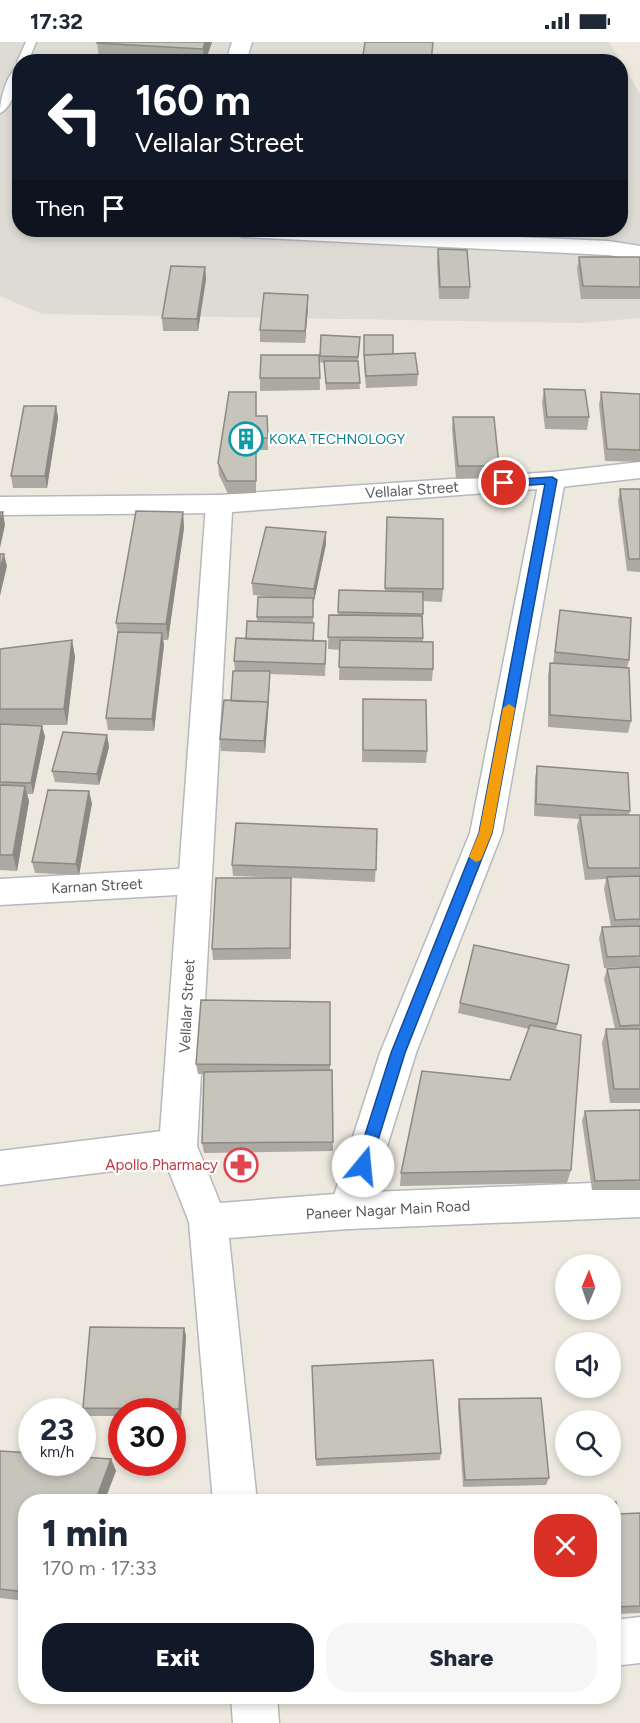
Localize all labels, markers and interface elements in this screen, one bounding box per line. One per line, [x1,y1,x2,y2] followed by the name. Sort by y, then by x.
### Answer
[30,8,83,35] text: 17:32
[135,75,251,126] text: 160 m
[36,78,114,156] icon: left
[135,126,304,159] text: Vellalar Street
[97,192,130,225] icon: arrive
[36,195,85,222] text: Then
[228,421,264,457] building icon: KOKA TECHNOLOGY
[269,431,406,448] place label: KOKA TECHNOLOGY
[478,457,529,508] pin
[487,466,520,499] icon: arrive
[365,478,460,502] street label: Vellalar Street
[51,875,144,897] street label: Karnan Street
[176,958,198,1053] street label: Vellalar Street
[331,1134,395,1198] position arrow
[223,1147,259,1183] pharmacy icon: Apollo Pharmacy
[105,1156,218,1174] place label: Apollo Pharmacy
[305,1197,471,1223] street label: Paneer Nagar Main Road
[555,1254,621,1320] north arrow
[555,1254,621,1476] map controls
[555,1332,621,1398] button: sound
[108,1398,186,1476] speed limit sign: 30
[555,1410,621,1476] button: search
[40,1411,74,1448] text: 23
[40,1443,74,1461] text: km/h
[42,1512,128,1555] text: 1 min
[534,1514,597,1577] button: close
[42,1556,157,1580] text: 170 m · 17:33
[42,1623,314,1692] button: Exit
[326,1623,597,1692] button: Share

